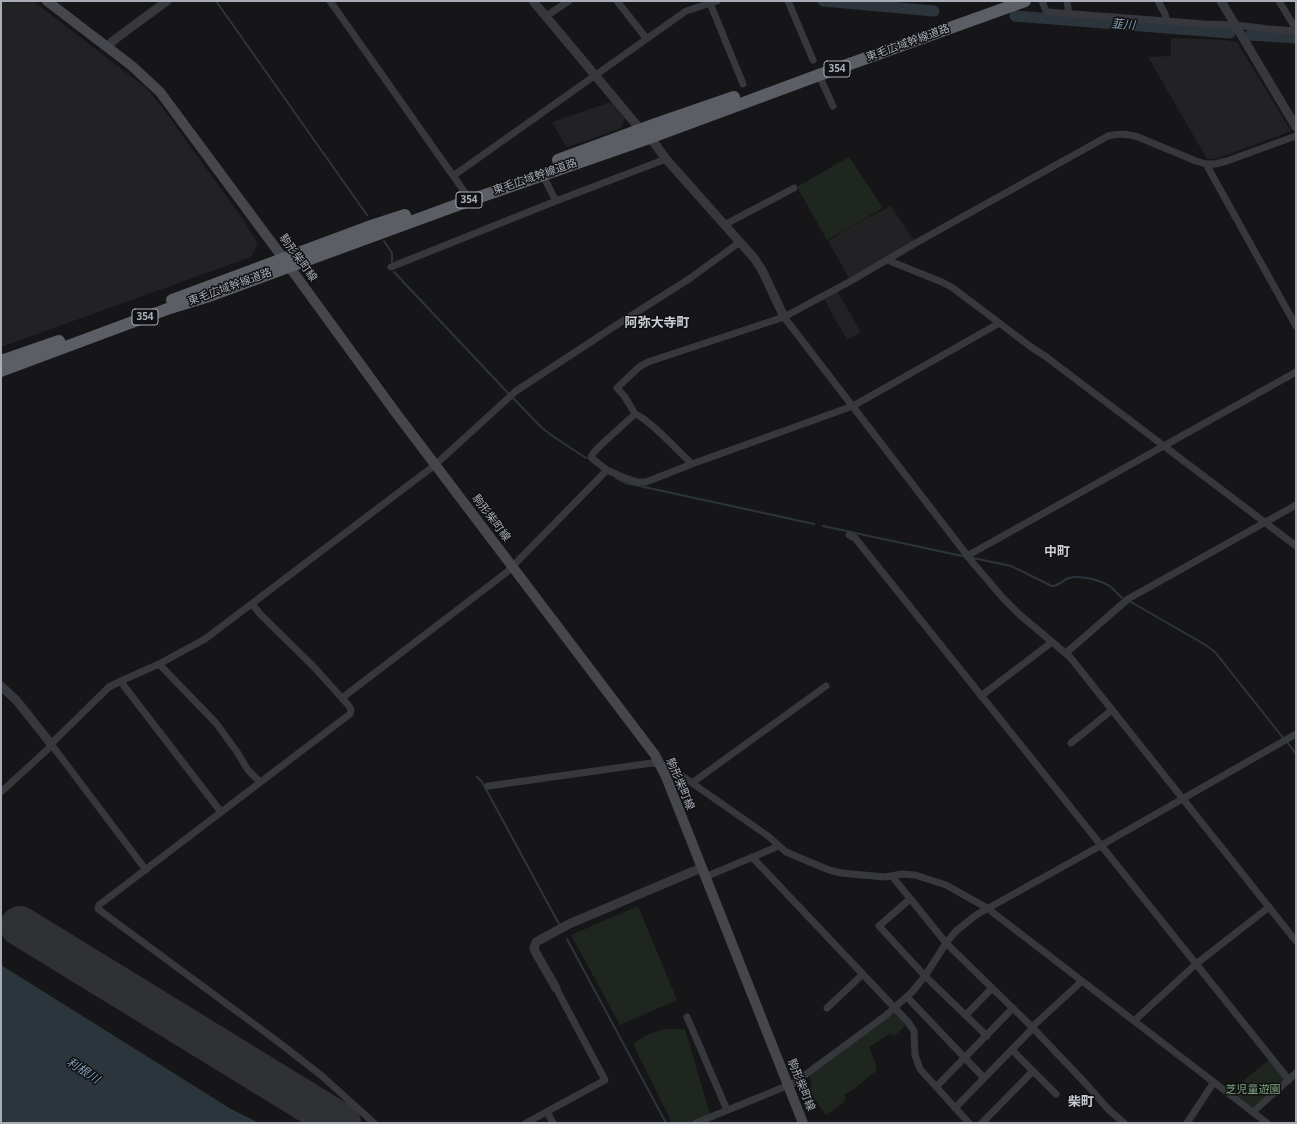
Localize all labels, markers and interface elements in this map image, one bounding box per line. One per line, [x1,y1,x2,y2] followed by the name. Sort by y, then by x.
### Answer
[1111,17,1135,33] water label: 韮川
[864,22,952,64] street label: 東毛広域幹線道路
[824,61,850,77] road number: 354
[491,156,579,198] street label: 東毛広域幹線道路
[456,192,482,208] road number: 354
[276,232,320,284] street label: 駒形柴町線
[186,266,274,308] street label: 東毛広域幹線道路
[132,309,158,325] road number: 354
[625,315,689,331] district label: 阿弥大寺町
[469,492,513,544] street label: 駒形柴町線
[1044,544,1070,560] district label: 中町
[663,756,697,812] street label: 駒形柴町線
[64,1055,102,1087] water label: 利根川
[785,1057,817,1113] street label: 駒形柴町線
[1226,1083,1280,1097] park label: 芝児童遊園
[1068,1094,1094,1110] district label: 柴町

